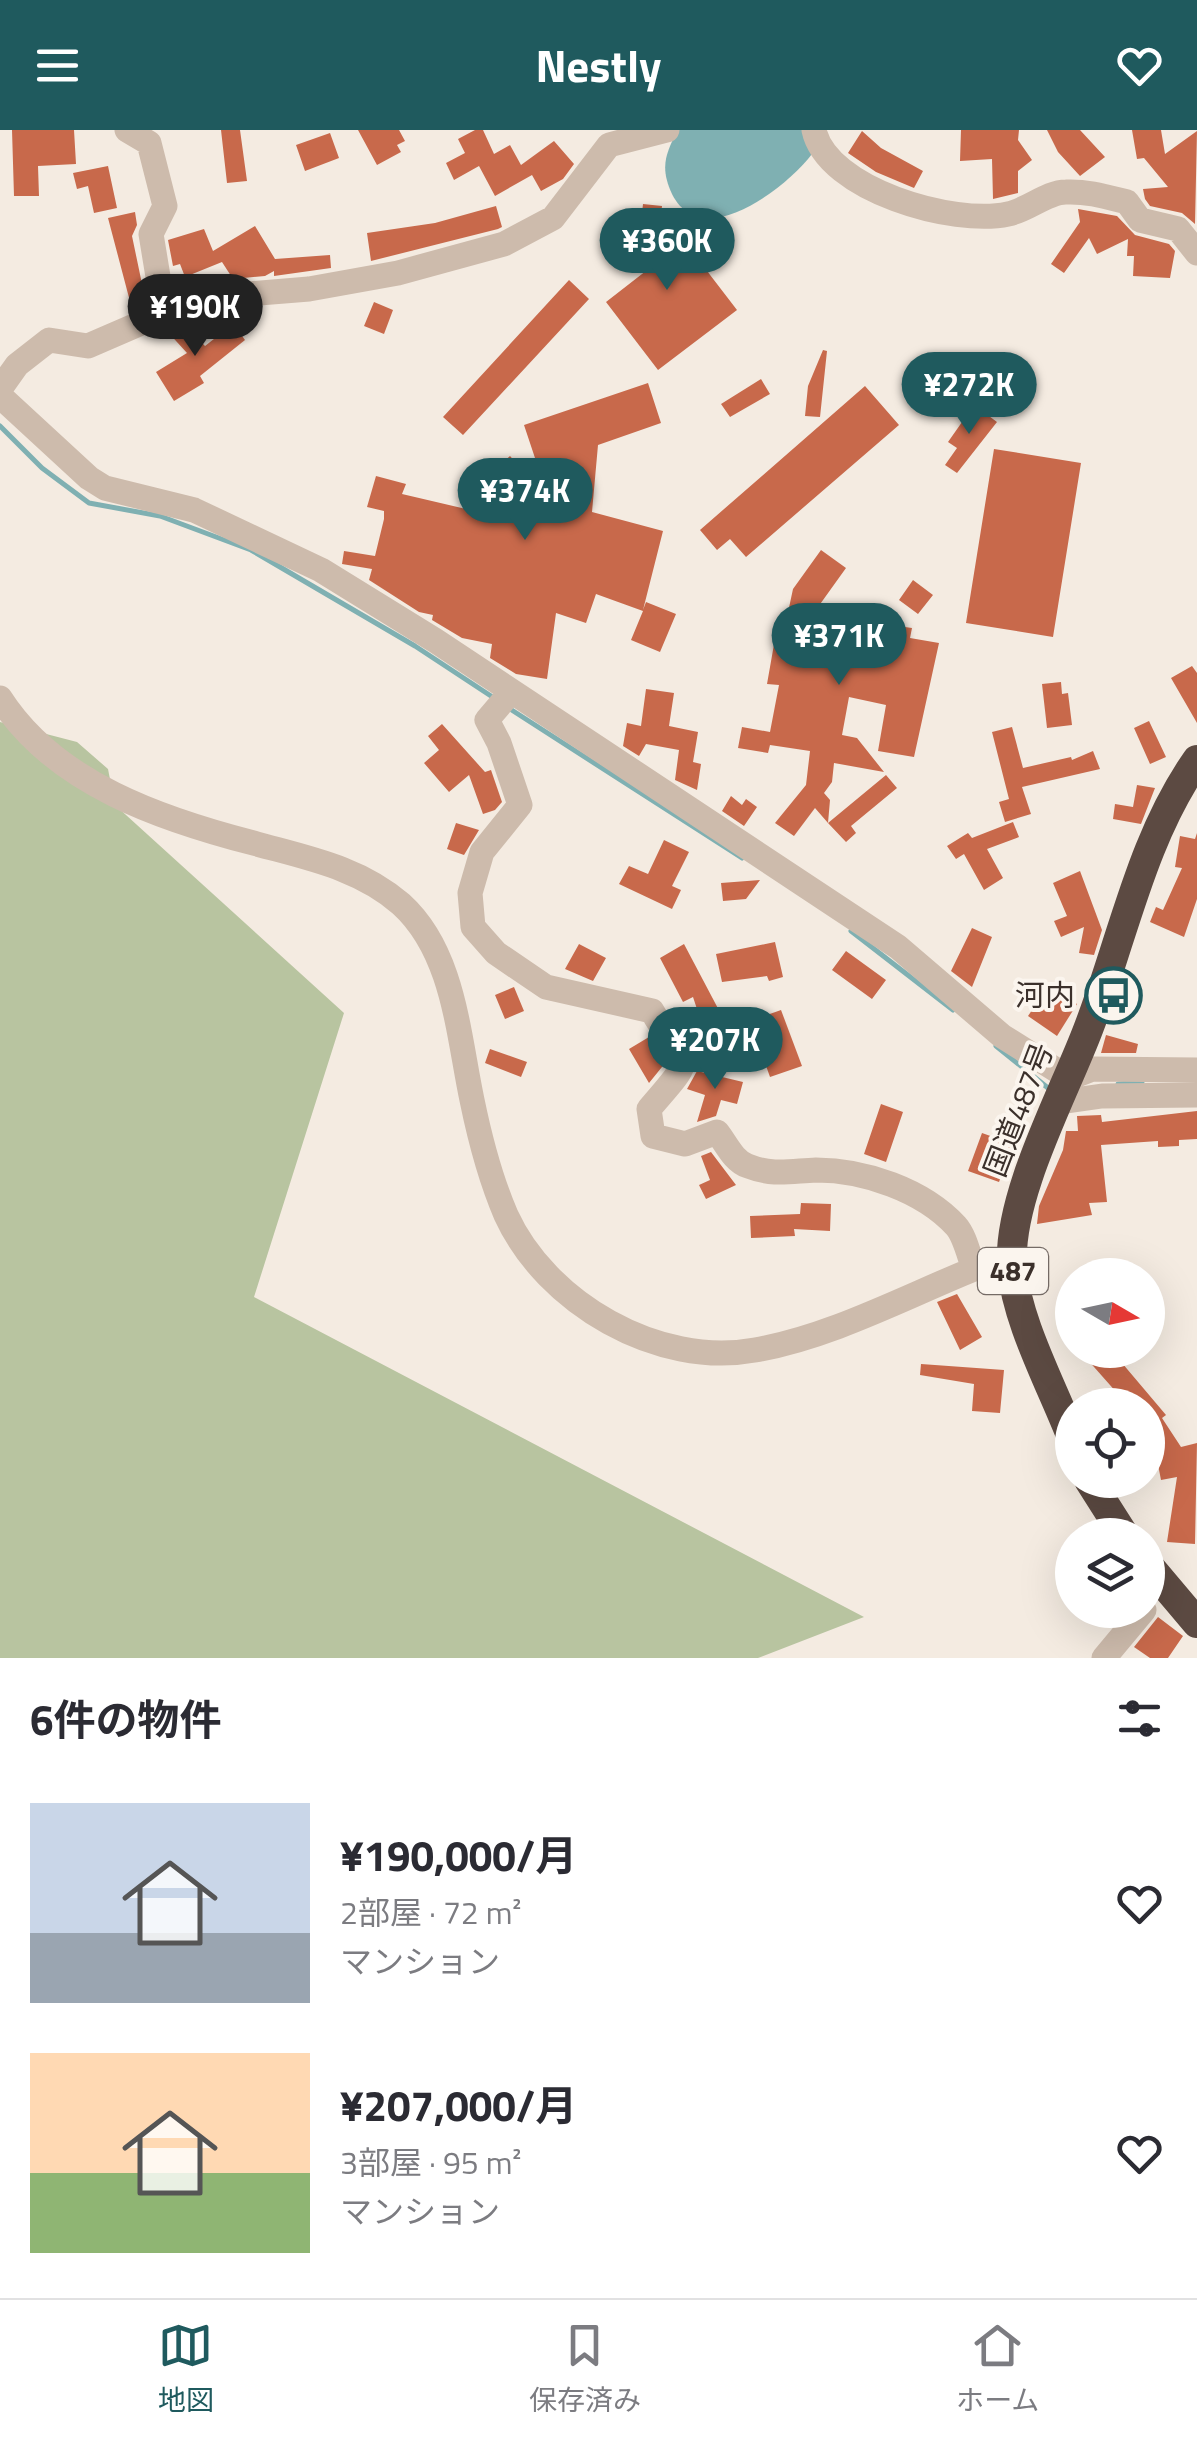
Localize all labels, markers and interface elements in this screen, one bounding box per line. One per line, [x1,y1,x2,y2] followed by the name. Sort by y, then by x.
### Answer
[535,31,662,99] text: Nestly
[30,38,85,93] icon: menu
[1112,38,1167,93] icon: heart
[597,208,737,293] pin: ¥360K
[622,216,712,264] text: ¥360K
[125,274,265,359] pin: ¥190K
[150,282,240,330] text: ¥190K
[899,352,1039,437] pin: ¥272K
[924,360,1014,408] text: ¥272K
[455,458,595,543] pin: ¥374K
[480,466,570,514] text: ¥374K
[769,603,909,688] pin: ¥371K
[794,611,884,659] text: ¥371K
[1084,966,1144,1026] bus stop icon: 河内
[1015,972,1075,1018] place label: 河内
[645,1007,785,1092] pin: ¥207K
[670,1015,760,1063] text: ¥207K
[971,1036,1065,1183] street label: 国道487号
[978,1248,1048,1294] road number: 487
[1055,1258,1165,1368] north arrow
[1055,1258,1165,1628] map controls
[1055,1388,1165,1498] button: locate
[1055,1518,1165,1628] button: layers
[30,1687,222,1751] text: 6件の物件
[1112,1691,1167,1746] icon: filters
[340,1823,577,1887] text: ¥190,000/月
[110,1843,230,1963] icon: home
[1112,1876,1167,1931] icon: heart
[340,1888,522,1936] text: 2部屋 · 72 m²
[340,1937,500,1985] text: マンション
[340,2073,577,2137] text: ¥207,000/月
[110,2093,230,2213] icon: home
[1112,2126,1167,2181] icon: heart
[340,2138,522,2186] text: 3部屋 · 95 m²
[340,2187,500,2235] text: マンション
[158,2318,214,2421] tab: 地図
[529,2318,641,2421] tab: 保存済み
[956,2318,1039,2421] tab: ホーム

